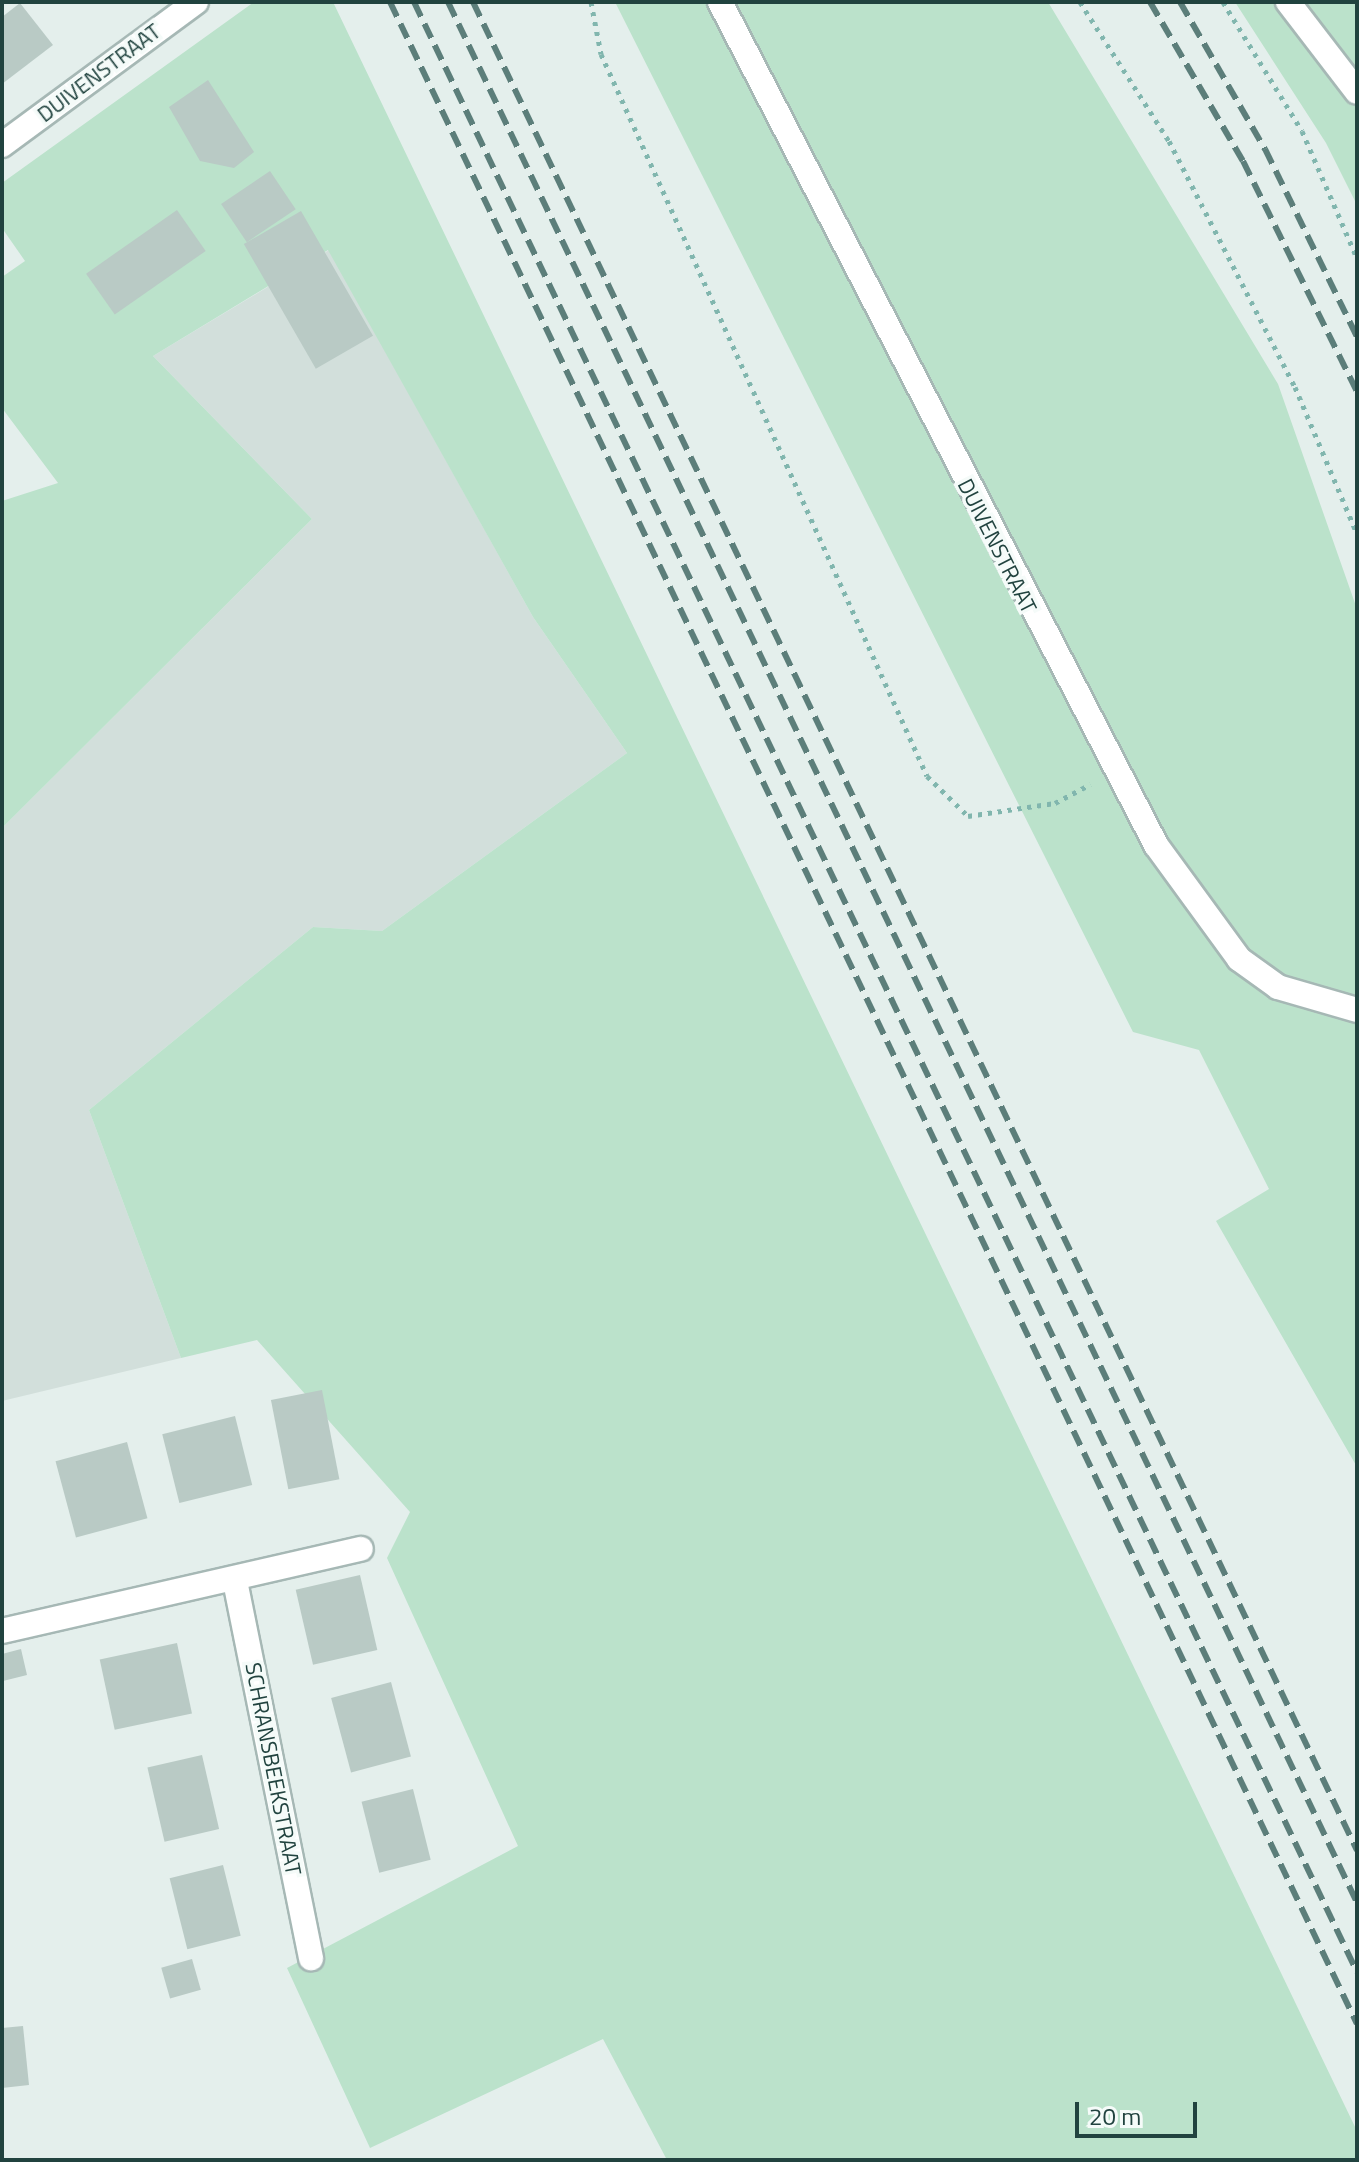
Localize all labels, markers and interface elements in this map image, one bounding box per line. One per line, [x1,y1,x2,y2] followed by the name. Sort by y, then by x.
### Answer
[32,18,166,128] street label: DUIVENSTRAAT
[952,474,1042,618] street label: DUIVENSTRAAT
[239,1660,307,1878] street label: SCHRANSBEEKSTRAAT
[1079,2086,1201,2136] scale bar
[1089,2098,1141,2134] text: 20 m

